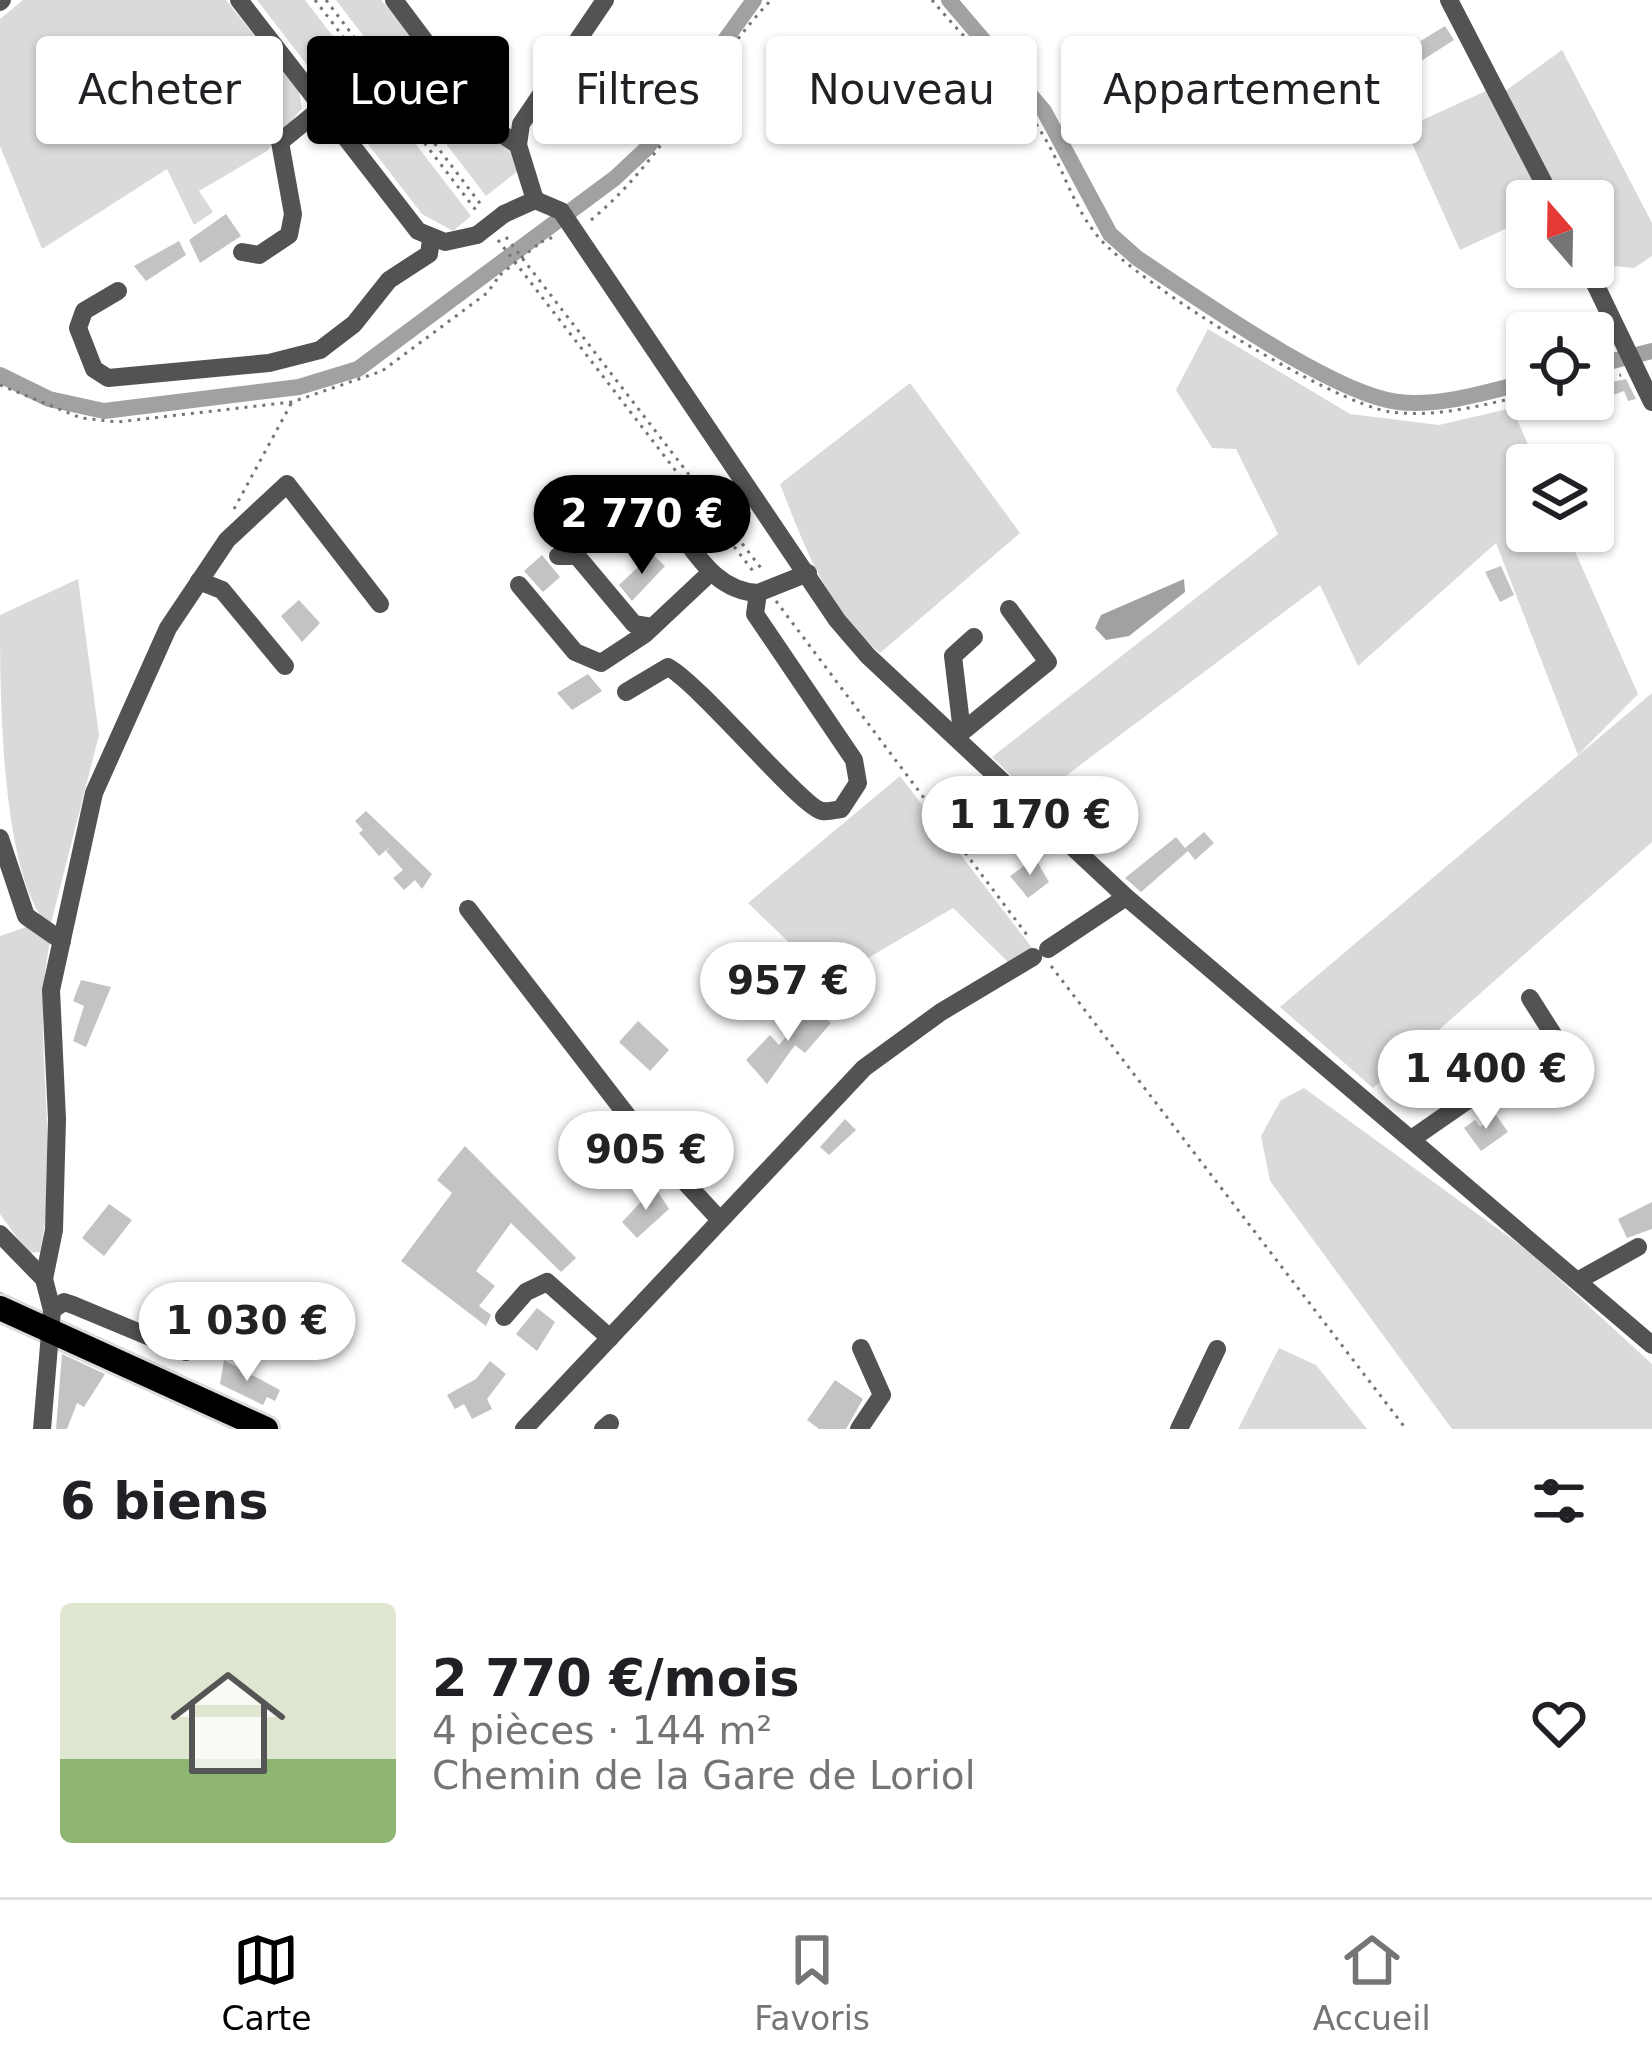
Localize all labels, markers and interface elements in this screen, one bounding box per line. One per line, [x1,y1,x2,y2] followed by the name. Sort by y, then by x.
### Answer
[36,36,283,144] chip: Acheter
[307,36,509,144] chip: Louer
[533,36,742,144] chip: Filtres
[766,36,1037,144] chip: Nouveau
[1061,36,1422,144] chip: Appartement
[1506,180,1614,288] north arrow
[1506,180,1614,552] map controls
[1506,312,1614,420] button: locate
[1506,444,1614,552] button: layers
[531,475,753,577] pin: 2 770 €
[561,491,723,536] text: 2 770 €
[919,776,1141,878] pin: 1 170 €
[949,792,1111,837] text: 1 170 €
[704,942,872,1044] pin: 957 €
[727,958,849,1003] text: 957 €
[1375,1030,1597,1132] pin: 1 400 €
[1405,1046,1567,1091] text: 1 400 €
[562,1111,730,1213] pin: 905 €
[585,1127,707,1172] text: 905 €
[136,1282,358,1384] pin: 1 030 €
[166,1298,328,1343] text: 1 030 €
[1526,1468,1592,1534] icon: filters
[60,1472,268,1531] text: 6 biens
[432,1649,800,1708] text: 2 770 €/mois
[156,1651,300,1795] icon: home
[1526,1690,1592,1756] icon: heart
[432,1708,772,1753] text: 4 pièces · 144 m²
[432,1753,975,1798] text: Chemin de la Gare de Loriol
[221,1927,311,2038] tab: Carte
[754,1927,870,2038] tab: Favoris
[1313,1927,1431,2038] tab: Accueil

